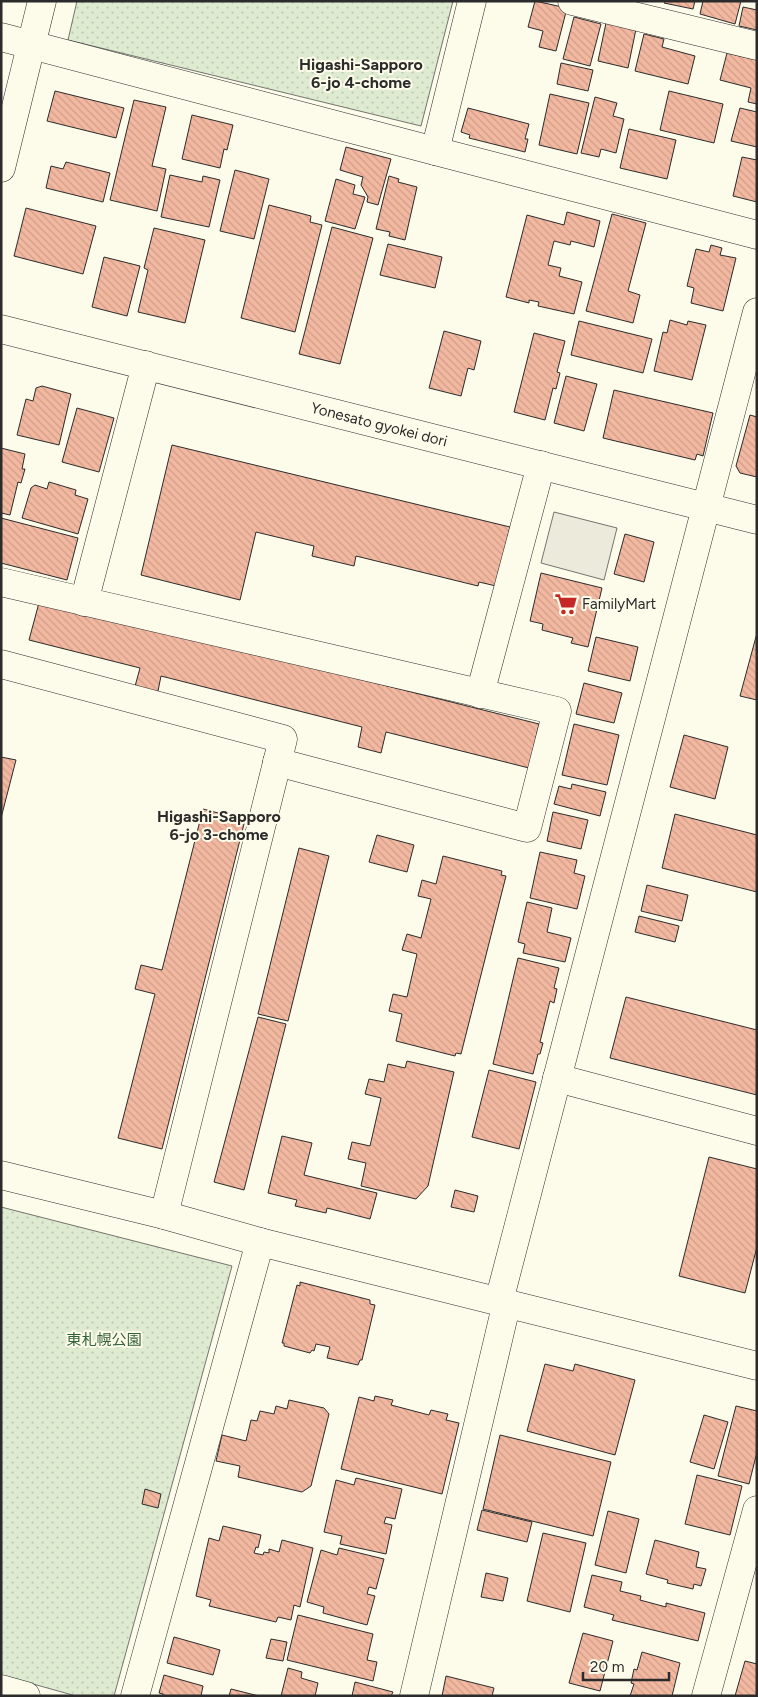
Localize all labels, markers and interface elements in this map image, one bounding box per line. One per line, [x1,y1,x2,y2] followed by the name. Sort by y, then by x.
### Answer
[299,55,423,92] district label: Higashi-Sapporo 6-jo 4-chome
[309,399,449,450] street label: Yonesato gyokei dori
[553,591,579,617] supermarket icon: FamilyMart
[582,595,657,613] place label: FamilyMart
[157,807,281,844] district label: Higashi-Sapporo 6-jo 3-chome
[66,1331,142,1349] park label: 東札幌公園
[583,1650,669,1682] scale bar
[590,1658,624,1676] text: 20 m

